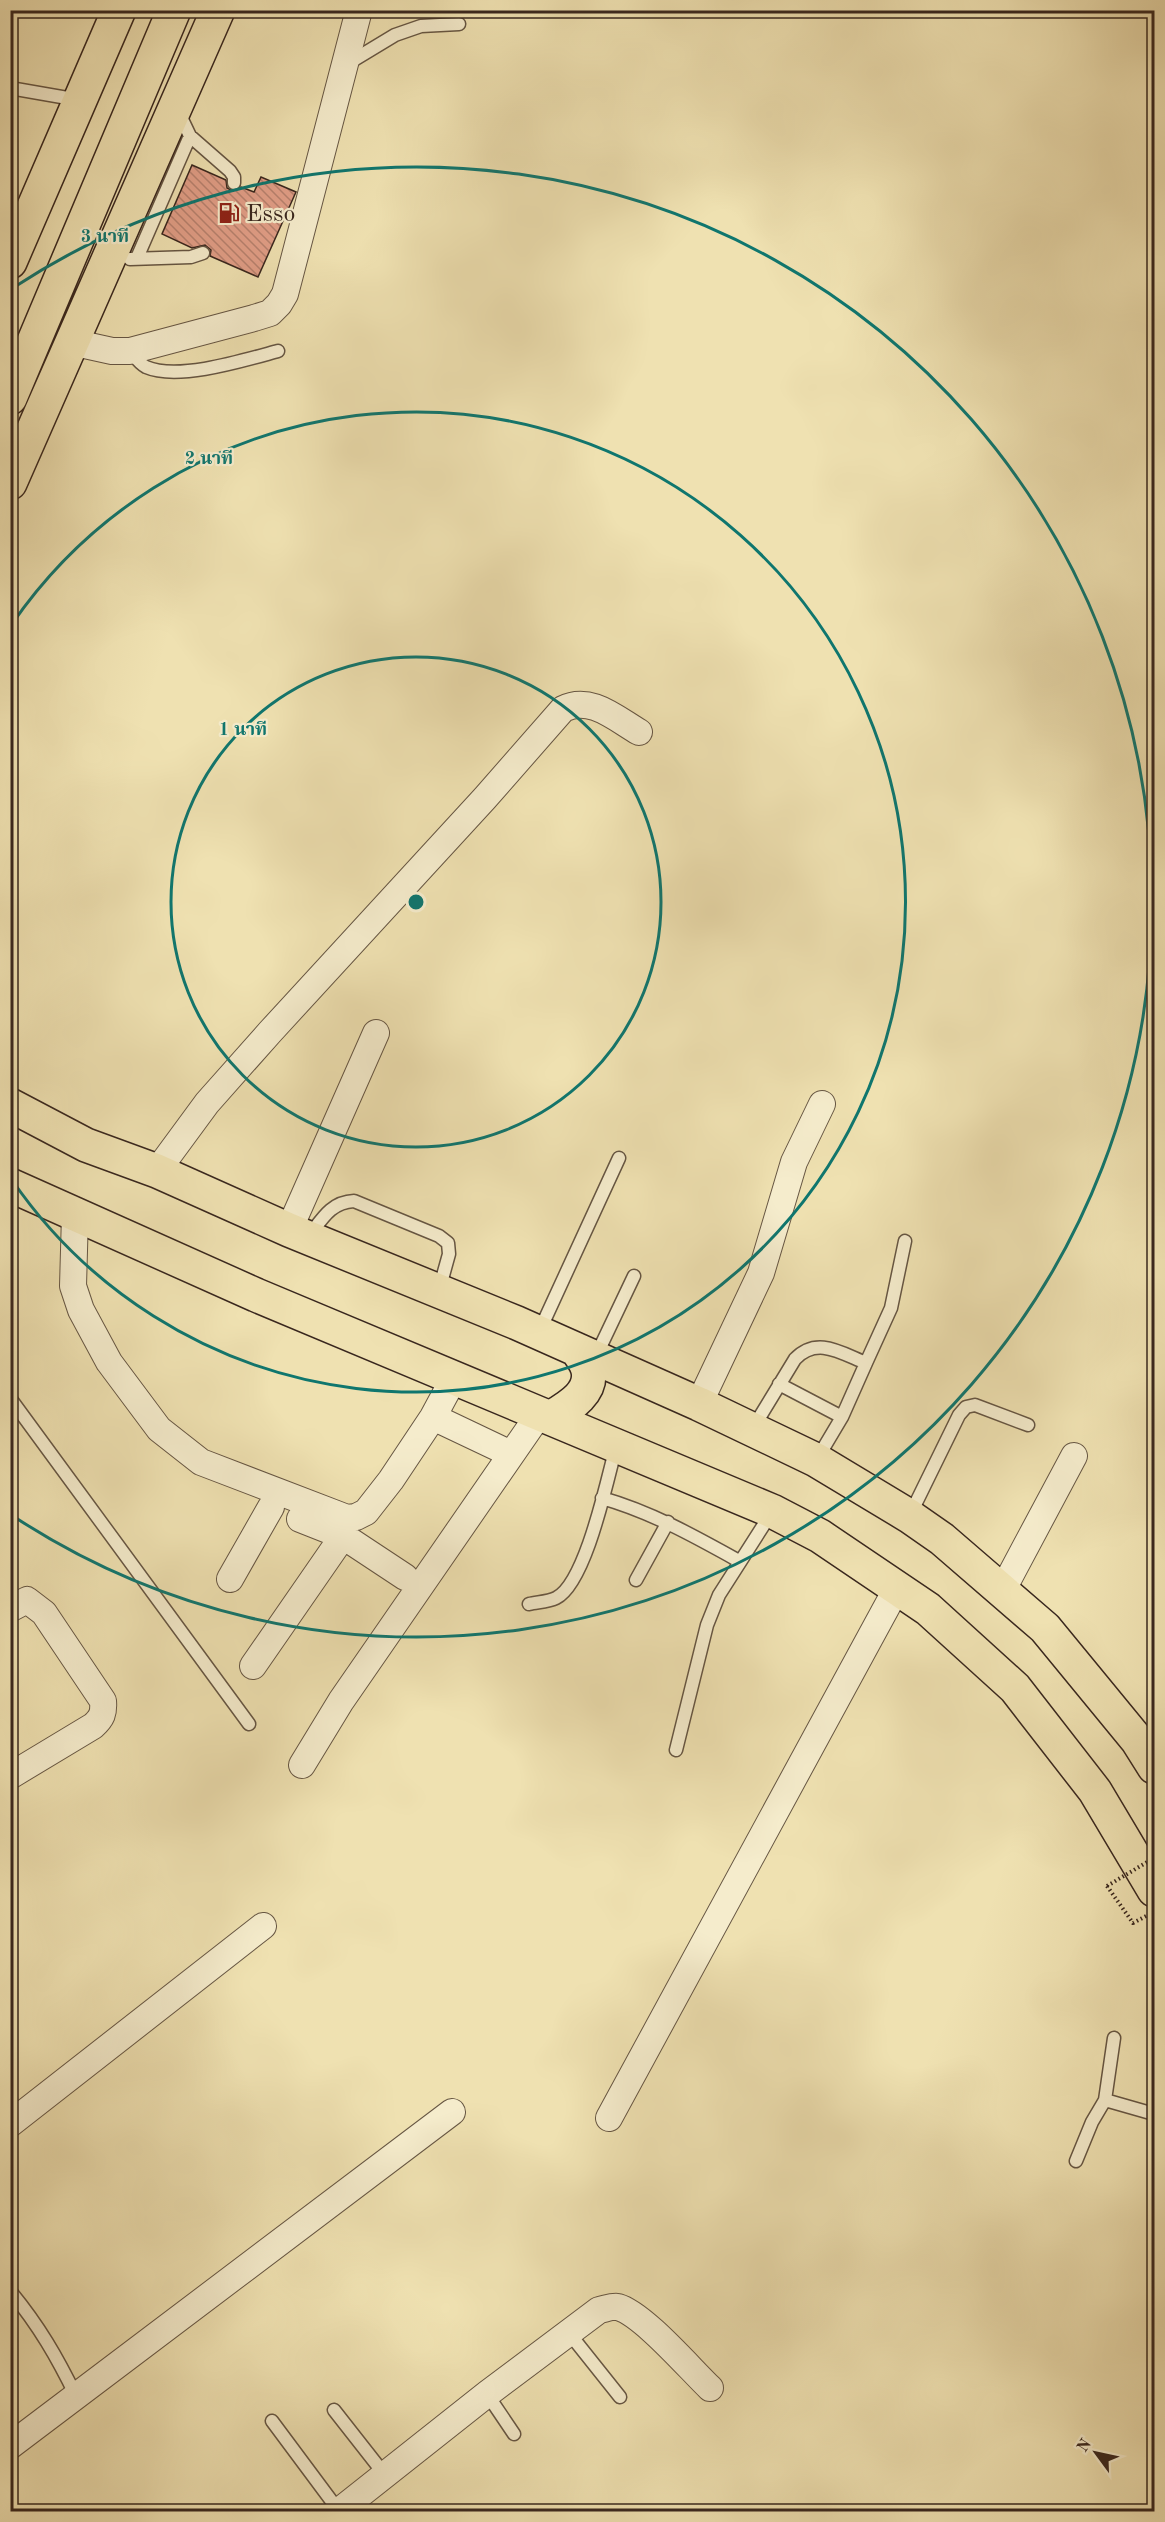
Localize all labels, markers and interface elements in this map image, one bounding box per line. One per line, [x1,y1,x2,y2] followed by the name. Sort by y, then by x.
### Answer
[217,201,241,225] fuel station icon: Esso
[246,203,295,227] place label: Esso
[81,227,129,246] text: 3 นาที
[185,449,233,468] text: 2 นาที
[219,720,267,739] text: 1 นาที
[406,892,426,912] centre of rings
[1066,2423,1126,2483] north arrow
[1075,2436,1096,2455] text: N

